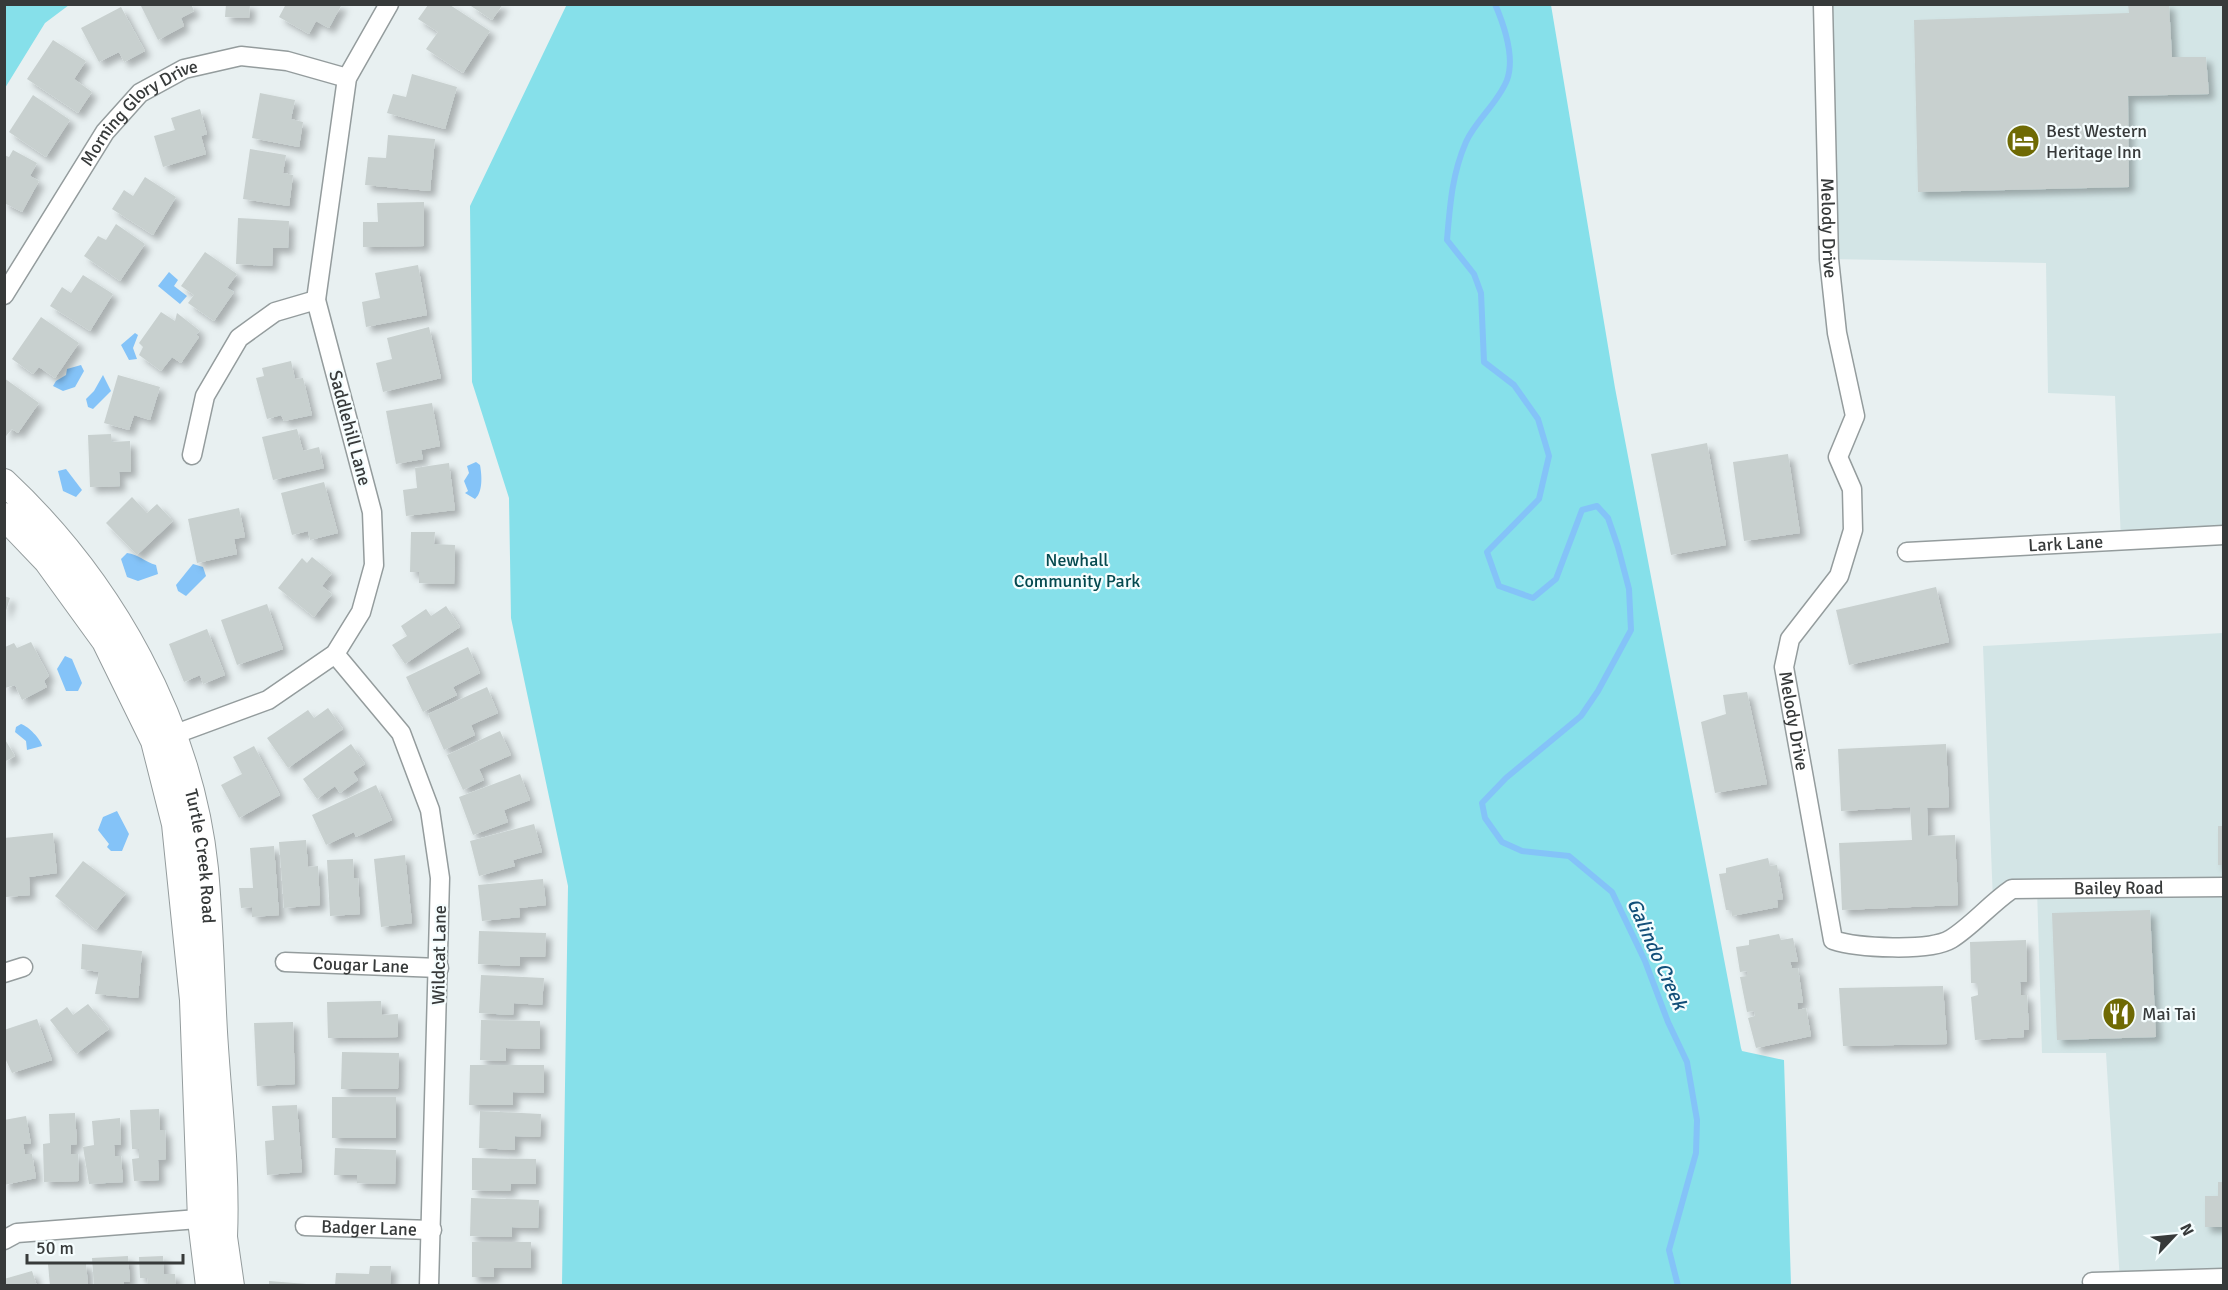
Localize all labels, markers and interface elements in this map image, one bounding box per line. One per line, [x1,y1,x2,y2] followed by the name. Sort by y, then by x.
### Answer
[76,55,200,170] street label: Morning Glory Drive
[2046,120,2147,163] place label: Best Western Heritage Inn
[2005,123,2041,159] hotel icon: Best Western Heritage Inn
[1816,178,1842,279] street label: Melody Drive
[324,368,376,488] street label: Saddlehill Lane
[2028,530,2104,556] street label: Lark Lane
[1014,549,1140,592] park label: Newhall Community Park
[1774,670,1813,772] street label: Melody Drive
[180,787,220,924] street label: Turtle Creek Road
[2074,877,2164,899] street label: Bailey Road
[1621,894,1694,1016] water label: Galindo Creek
[427,905,451,1005] street label: Wildcat Lane
[312,952,410,978] street label: Cougar Lane
[2101,996,2137,1032] restaurant icon: Mai Tai
[2142,1003,2196,1025] place label: Mai Tai
[2144,1206,2204,1266] north arrow
[321,1216,417,1241] street label: Badger Lane
[2175,1220,2198,1239] text: N
[27,1227,183,1265] scale bar
[36,1237,74,1259] text: 50 m

